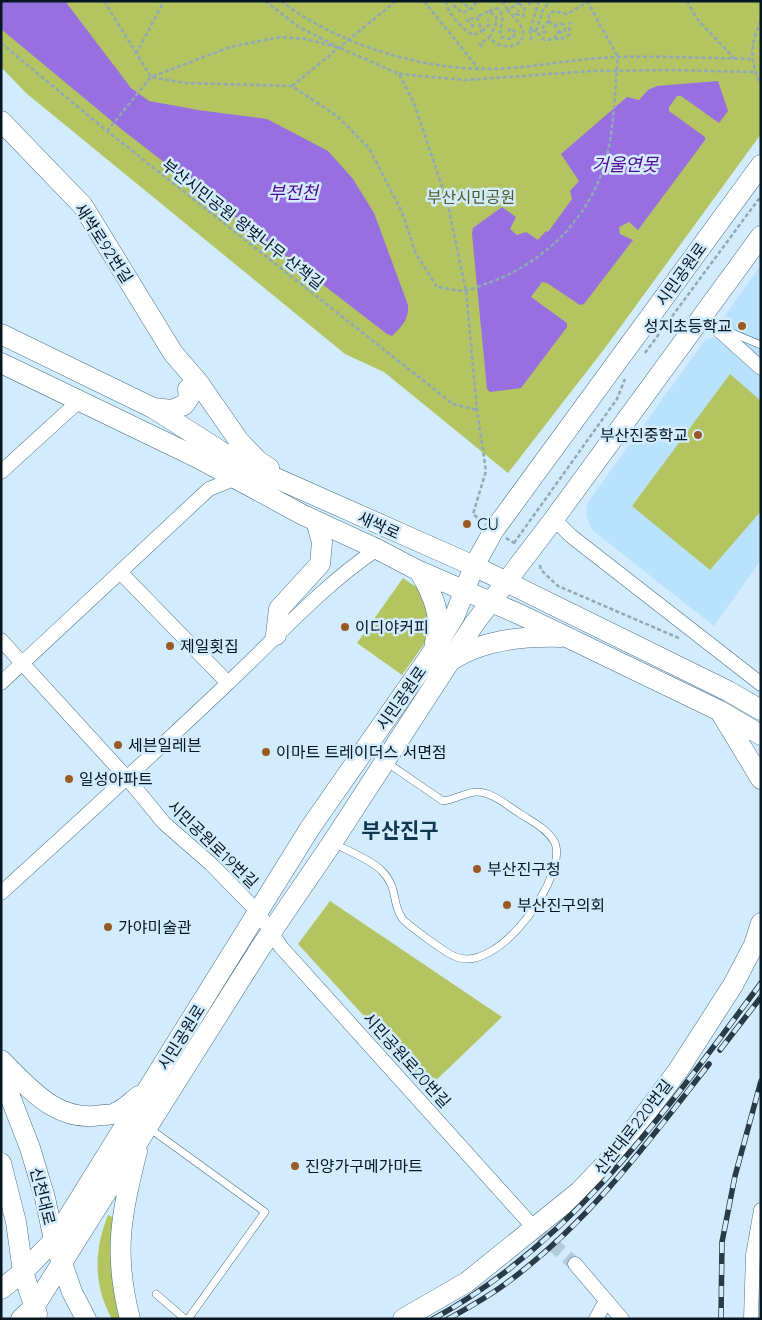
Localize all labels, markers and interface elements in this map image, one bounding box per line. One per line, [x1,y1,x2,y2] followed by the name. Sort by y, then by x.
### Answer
[592,153,660,176] water label: 거울연못
[158,155,328,293] street label: 부산시민공원 왕벚나무 산책길
[268,181,320,204] water label: 부전천
[427,187,515,207] park label: 부산시민공원
[71,199,137,287] street label: 새싹로92번길
[651,238,711,310] street label: 시민공원로
[644,316,732,336] place label: 성지초등학교
[736,320,748,332] marker: 성지초등학교
[600,425,688,445] place label: 부산진중학교
[692,429,704,441] marker: 부산진중학교
[355,507,403,543] street label: 새싹로
[477,514,499,534] place label: CU
[461,518,473,530] marker: CU
[355,617,429,637] place label: 이디야커피
[339,621,351,633] marker: 이디야커피
[180,636,239,656] place label: 제일횟집
[164,640,176,652] marker: 제일횟집
[372,662,430,734] street label: 시민공원로
[128,735,202,755] place label: 세븐일레븐
[112,739,124,751] marker: 세븐일레븐
[276,742,447,762] place label: 이마트 트레이더스 서면점
[260,746,272,758] marker: 이마트 트레이더스 서면점
[79,769,153,789] place label: 일성아파트
[63,773,75,785] marker: 일성아파트
[164,796,262,892] street label: 시민공원로19번길
[361,817,439,843] district label: 부산진구
[487,859,561,879] place label: 부산진구청
[471,863,483,875] marker: 부산진구청
[517,895,605,915] place label: 부산진구의회
[501,899,513,911] marker: 부산진구의회
[118,917,192,937] place label: 가야미술관
[102,921,114,933] marker: 가야미술관
[153,1000,209,1074] street label: 시민공원로
[359,1008,455,1112] street label: 시민공원로20번길
[590,1075,676,1179] street label: 신천대로220번길
[305,1156,423,1176] place label: 진양가구메가마트
[289,1160,301,1172] marker: 진양가구메가마트
[26,1165,60,1227] street label: 신천대로

